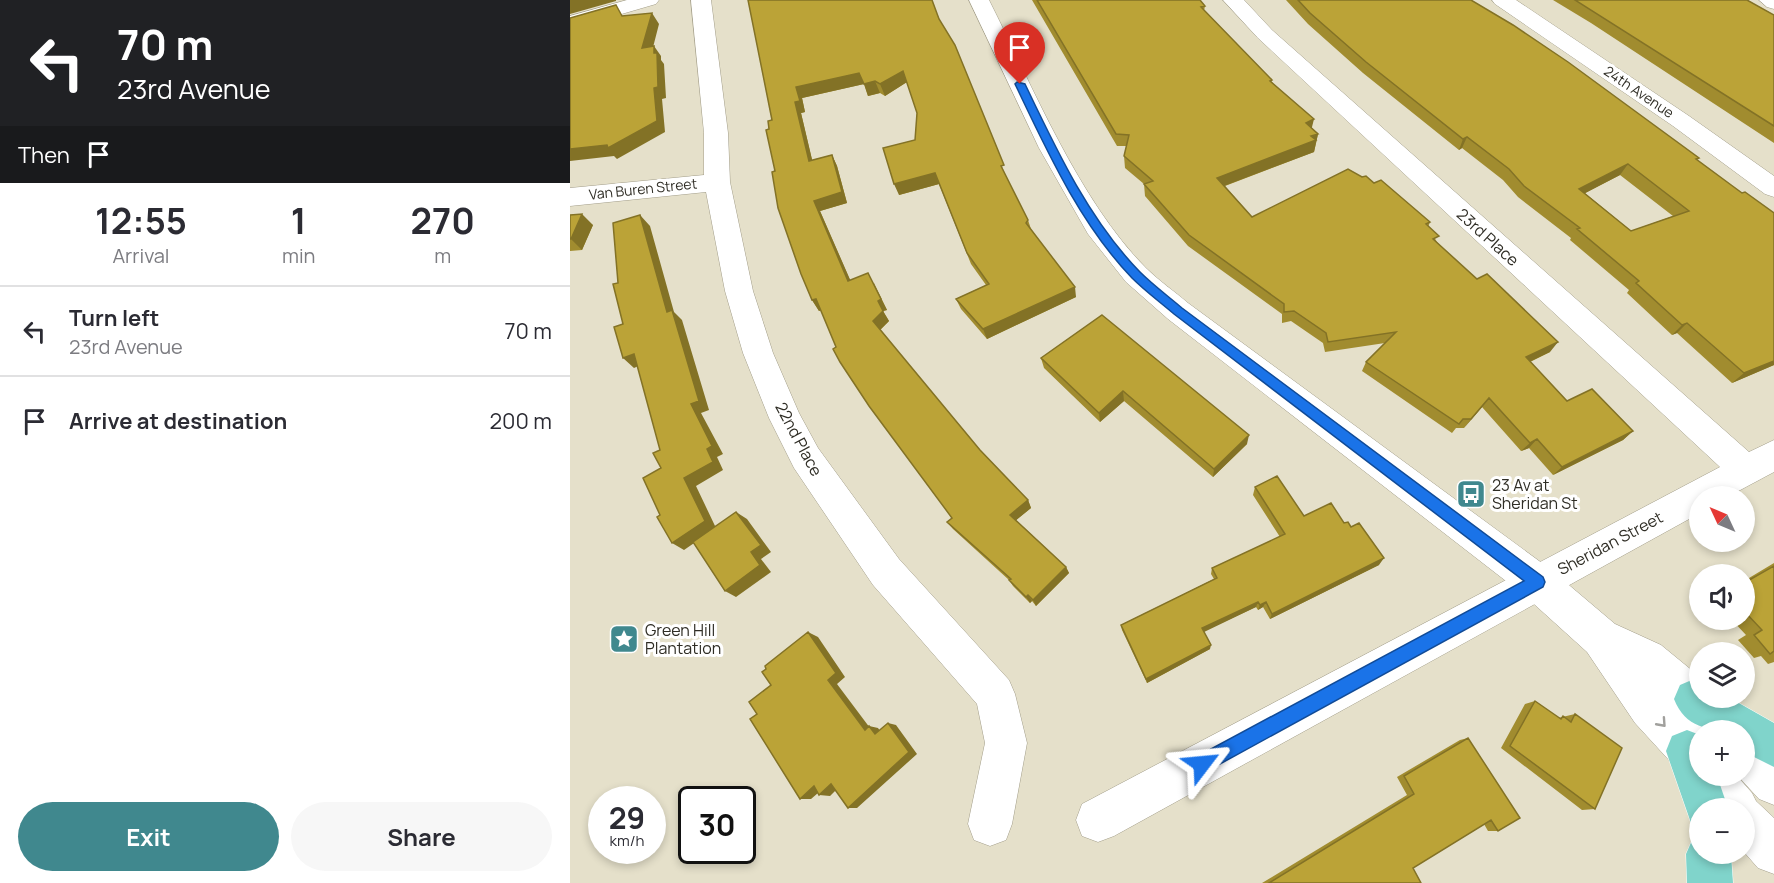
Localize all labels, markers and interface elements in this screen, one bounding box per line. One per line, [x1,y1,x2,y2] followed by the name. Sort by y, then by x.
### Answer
[117,15,213,73] text: 70 m
[994,22,1045,84] pin
[18,24,96,102] icon: left
[1003,31,1036,64] icon: arrive
[1601,61,1678,122] street label: 24th Avenue
[117,70,271,107] text: 23rd Avenue
[82,138,115,171] icon: arrive
[18,140,70,170] text: Then
[588,173,698,204] street label: Van Buren Street
[95,196,187,245] text: 12:55
[291,196,307,245] text: 1
[411,196,475,245] text: 270
[1452,203,1524,271] street label: 23rd Place
[112,242,170,269] text: Arrival
[282,242,315,269] text: min
[434,242,451,269] text: m
[69,303,159,333] text: Turn left
[18,315,51,348] icon: left
[504,316,552,346] text: 70 m
[69,333,183,360] text: 23rd Avenue
[770,398,828,480] street label: 22nd Place
[18,405,51,438] icon: arrive
[69,406,287,436] text: Arrive at destination
[490,406,552,436] text: 200 m
[1492,474,1578,514] place label: 23 Av at Sheridan St
[1455,478,1487,510] bus stop icon: 23 Av at Sheridan St
[1689,486,1755,552] north arrow
[1689,486,1755,864] map controls
[1553,506,1667,580] street label: Sheridan Street
[1689,564,1755,630] button: sound
[645,619,721,659] place label: Green Hill Plantation
[608,623,640,655] place icon: Green Hill Plantation
[1689,642,1755,708] button: layers
[1655,717,1666,727] one-way arrow
[1689,720,1755,786] button: +
[1170,732,1234,796] position arrow
[678,786,756,864] speed limit sign: 30
[609,797,645,838] text: 29
[1689,798,1755,864] button: −
[18,802,279,871] button: Exit
[291,802,552,871] button: Share
[610,830,644,851] text: km/h

